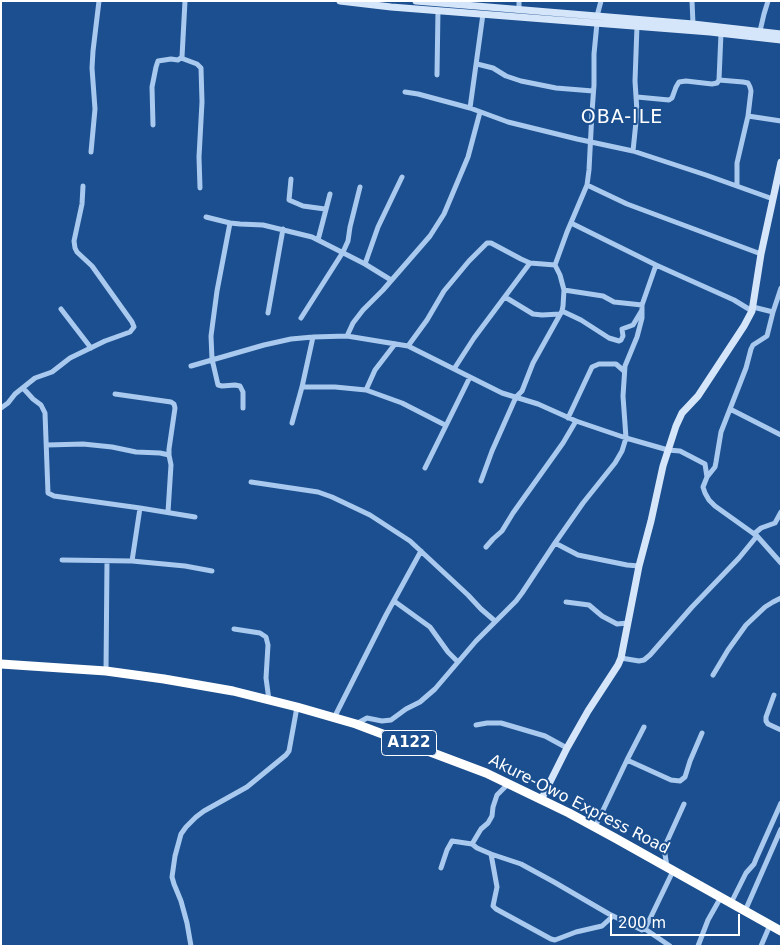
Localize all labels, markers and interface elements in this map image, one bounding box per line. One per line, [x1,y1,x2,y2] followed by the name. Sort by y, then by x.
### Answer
[580,107,664,129] district label: OBA-ILE
[382,730,436,756] road number: A122
[485,751,673,859] street label: Akure-Owo Express Road
[612,904,742,936] scale bar
[618,914,666,932] text: 200 m

